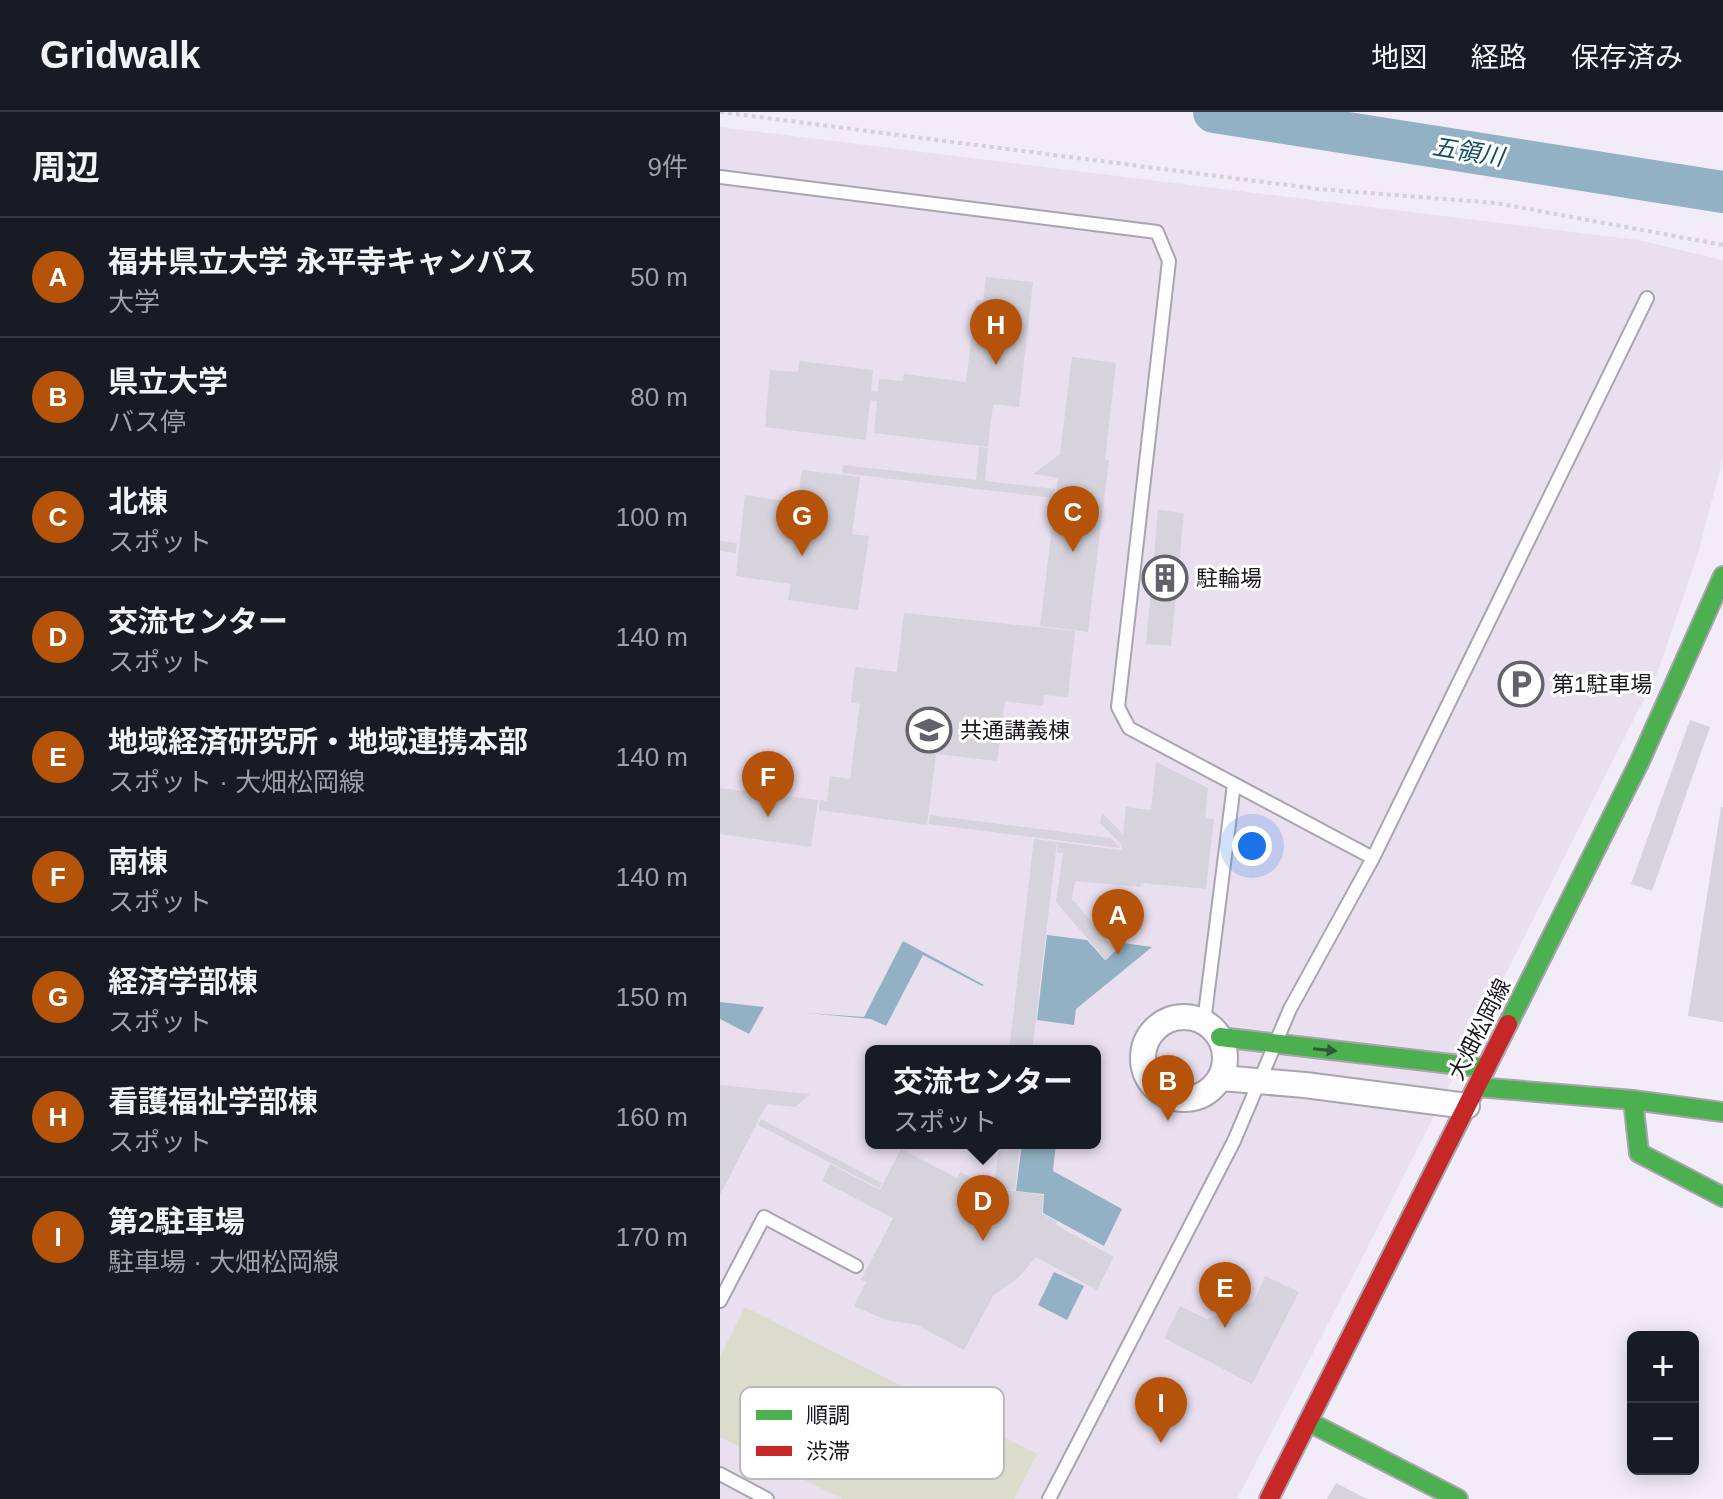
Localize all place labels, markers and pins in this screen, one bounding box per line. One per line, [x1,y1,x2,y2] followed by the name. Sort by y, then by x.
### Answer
[970,299,1022,365] pin: H
[1047,486,1099,552] pin: C
[776,490,828,556] pin: G
[1141,554,1189,602] building icon: 駐輪場
[1196,566,1262,591] place label: 駐輪場
[1497,660,1545,708] parking icon: 第1駐車場
[1552,672,1652,697] place label: 第1駐車場
[905,706,953,754] school or university icon: 共通講義棟
[960,718,1070,743] place label: 共通講義棟
[742,751,794,817] pin: F
[1092,889,1144,955] pin: A
[1142,1055,1194,1121] pin: B
[957,1175,1009,1241] pin: D
[1199,1262,1251,1328] pin: E
[1135,1377,1187,1443] pin: I

